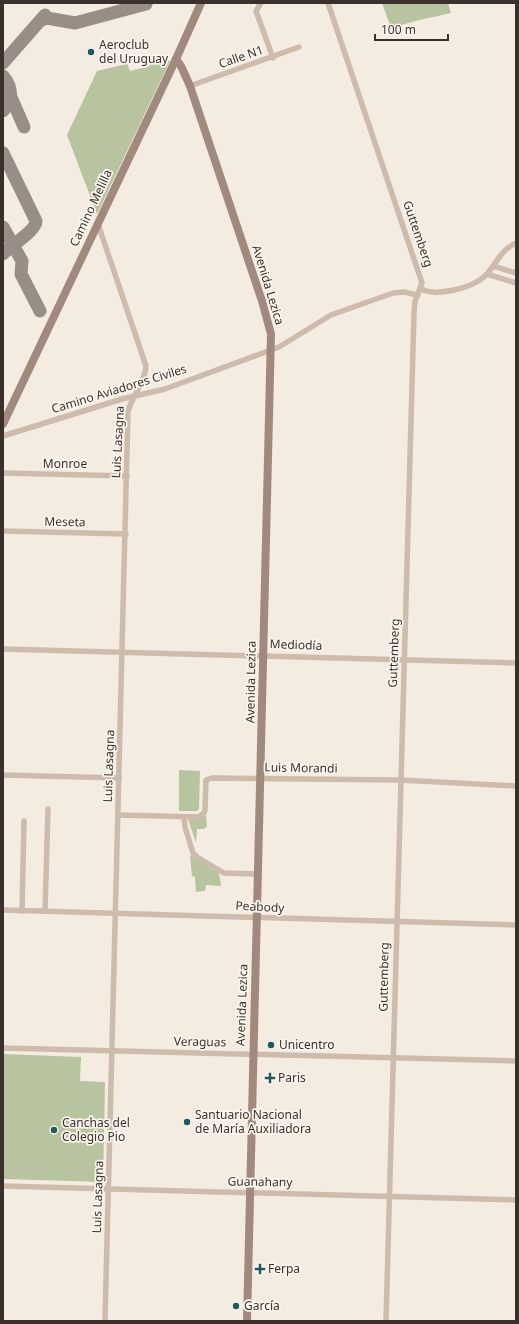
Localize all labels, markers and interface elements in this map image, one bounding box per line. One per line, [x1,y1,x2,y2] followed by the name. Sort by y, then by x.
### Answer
[375,16,448,42] scale bar
[381,21,416,38] text: 100 m
[99,36,169,67] place label: Aeroclub del Uruguay
[216,41,266,72] street label: Calle N1
[86,47,96,57] marker: Aeroclub del Uruguay
[65,166,116,249] street label: Camino Melilla
[399,198,438,269] street label: Guttemberg
[248,243,289,327] street label: Avenida Lezica
[49,360,189,417] street label: Camino Aviadores Civiles
[107,405,128,479] street label: Luis Lasagna
[43,455,87,472] street label: Monroe
[44,513,86,530] street label: Meseta
[384,618,403,688] street label: Guttemberg
[269,635,323,654] street label: Mediodía
[241,641,260,723] street label: Avenida Lezica
[99,729,118,803] street label: Luis Lasagna
[264,758,338,777] street label: Luis Morandi
[235,897,286,916] street label: Peabody
[374,942,393,1012] street label: Guttemberg
[232,963,251,1046] street label: Avenida Lezica
[174,1033,227,1050] street label: Veraguas
[279,1036,335,1053] place label: Unicentro
[266,1040,276,1050] marker: Unicentro
[278,1069,306,1086] place label: Paris
[265,1073,275,1083] marker: Paris
[195,1106,311,1137] place label: Santuario Nacional de María Auxiliadora
[62,1114,130,1145] place label: Canchas del Colegio Pio
[182,1117,192,1127] marker: Santuario Nacional de María Auxiliadora
[49,1125,59,1135] marker: Canchas del Colegio Pio
[88,1160,107,1234] street label: Luis Lasagna
[228,1172,293,1191] street label: Guanahany
[268,1260,300,1277] place label: Ferpa
[255,1264,265,1274] marker: Ferpa
[244,1297,280,1314] place label: García
[231,1301,241,1311] marker: García

